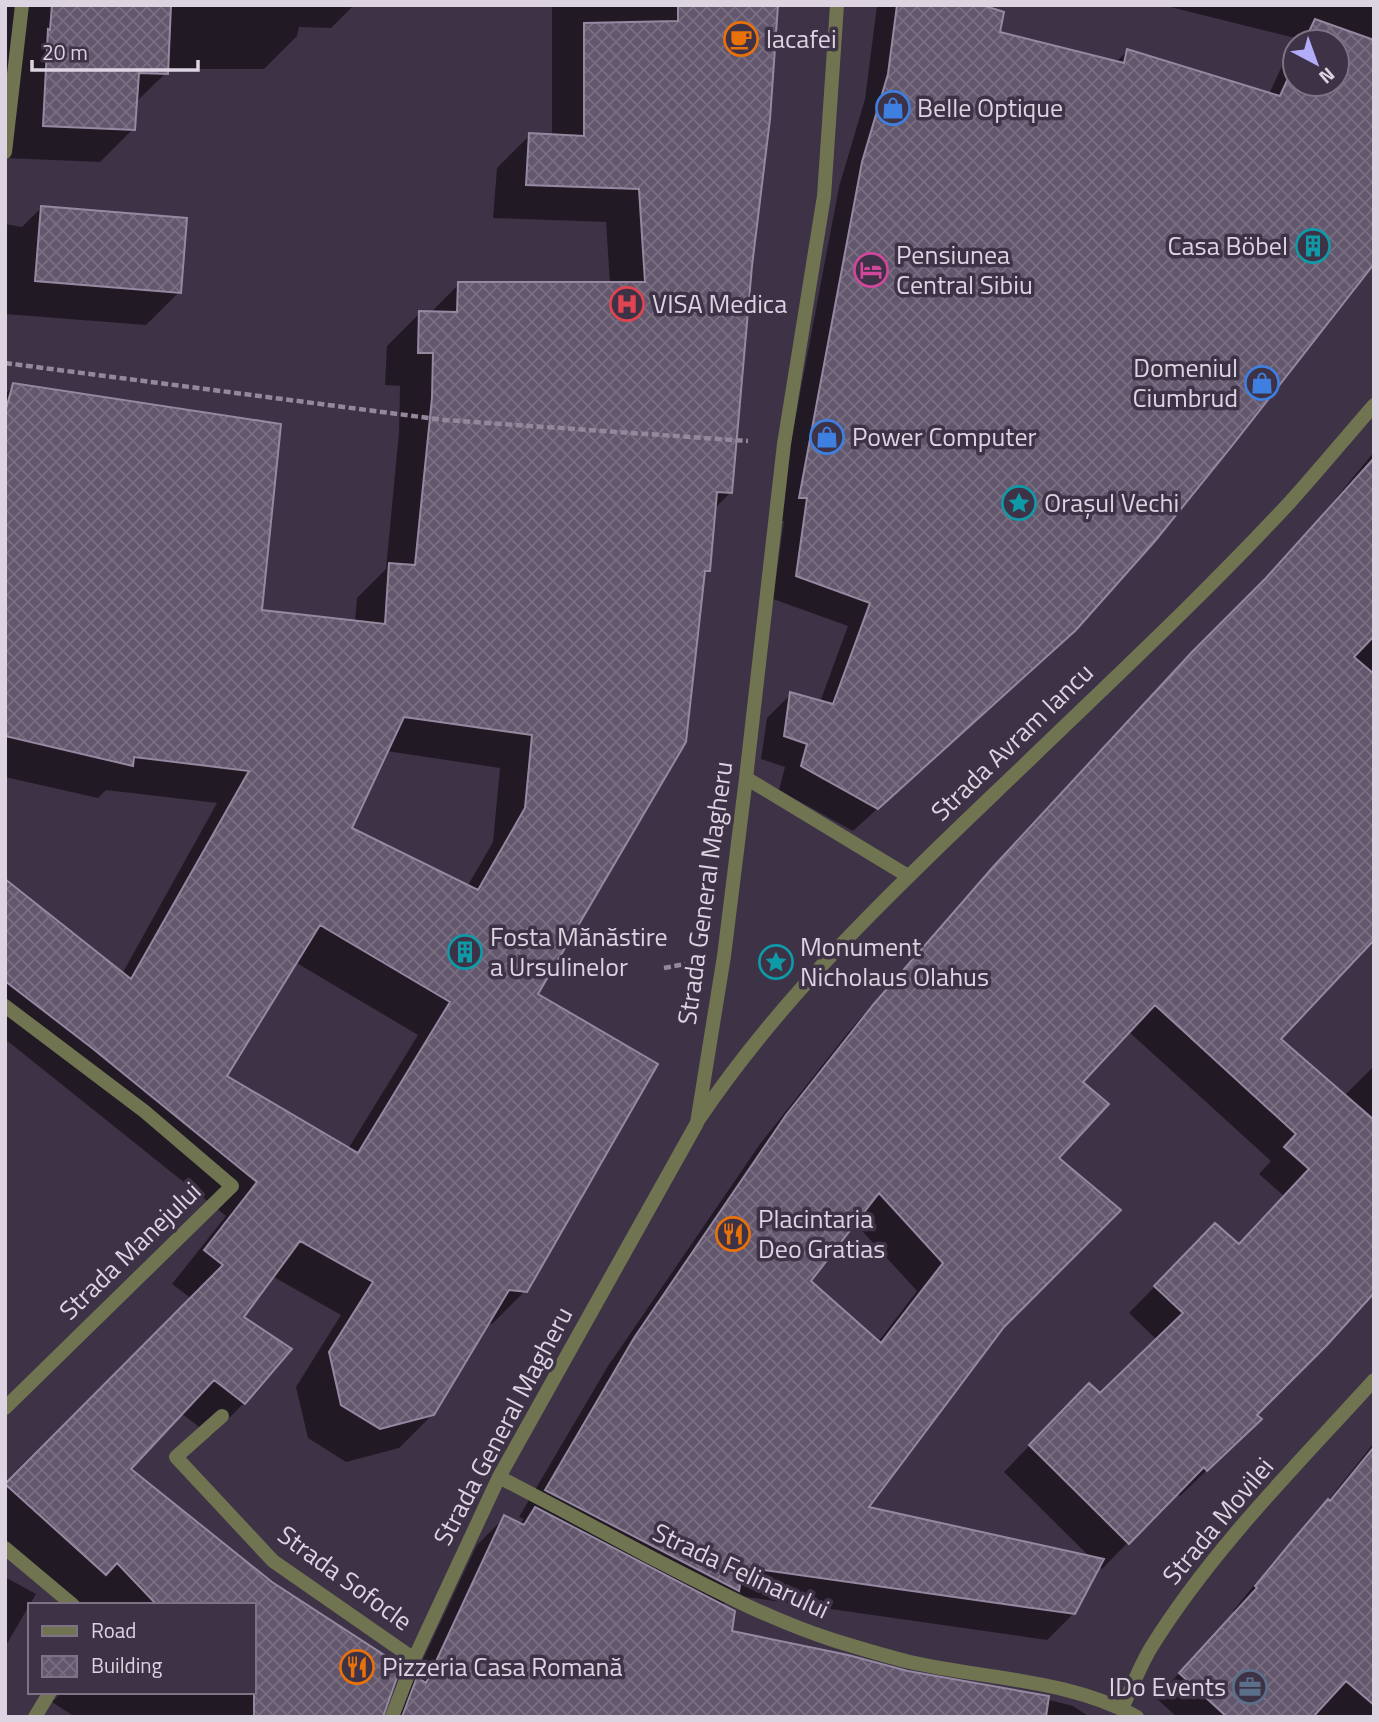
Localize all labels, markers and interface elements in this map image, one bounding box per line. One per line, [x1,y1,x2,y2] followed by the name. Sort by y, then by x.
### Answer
[766,19,837,58] place label: lacafei
[722,20,760,58] cafe icon: lacafei
[32,28,198,72] scale bar
[1281,28,1351,98] north arrow
[42,36,88,68] text: 20 m
[1313,61,1342,91] text: N
[917,88,1063,127] place label: Belle Optique
[874,89,912,127] shop icon: Belle Optique
[1167,226,1288,265] place label: Casa Böbel
[1294,227,1332,265] building icon: Casa Böbel
[896,235,1033,304] place label: Pensiunea Central Sibiu
[852,251,890,289] hotel icon: Pensiunea Central Sibiu
[652,284,787,323] place label: VISA Medica
[608,285,646,323] hospital icon: VISA Medica
[1132,348,1238,417] place label: Domeniul Ciumbrud
[1243,364,1281,402] shop icon: Domeniul Ciumbrud
[852,417,1037,456] place label: Power Computer
[808,418,846,456] shop icon: Power Computer
[1044,483,1179,522] place label: Orașul Vechi
[1000,484,1038,522] place icon: Orașul Vechi
[921,654,1102,830] street label: Strada Avram Iancu
[667,759,742,1027] street label: Strada General Magheru
[490,917,668,986] place label: Fosta Mănăstire a Ursulinelor
[800,927,989,996] place label: Monument Nicholaus Olahus
[446,933,484,971] building icon: Fosta Mănăstire a Ursulinelor
[757,943,795,981] place icon: Monument Nicholaus Olahus
[50,1173,210,1329] street label: Strada Manejului
[758,1199,885,1268] place label: Placintaria Deo Gratias
[714,1215,752,1253] restaurant icon: Placintaria Deo Gratias
[423,1299,582,1552] street label: Strada General Magheru
[1153,1448,1283,1593] street label: Strada Movilei
[646,1513,836,1629] street label: Strada Felinarului
[270,1515,421,1640] street label: Strada Sofocle
[28,1603,256,1694] legend
[91,1614,136,1646] text: Road
[382,1647,623,1686] place label: Pizzeria Casa Romană
[338,1648,376,1686] restaurant icon: Pizzeria Casa Romană
[91,1649,163,1681] text: Building
[1109,1667,1226,1706] place label: IDo Events
[1231,1668,1269,1706] office icon: IDo Events

